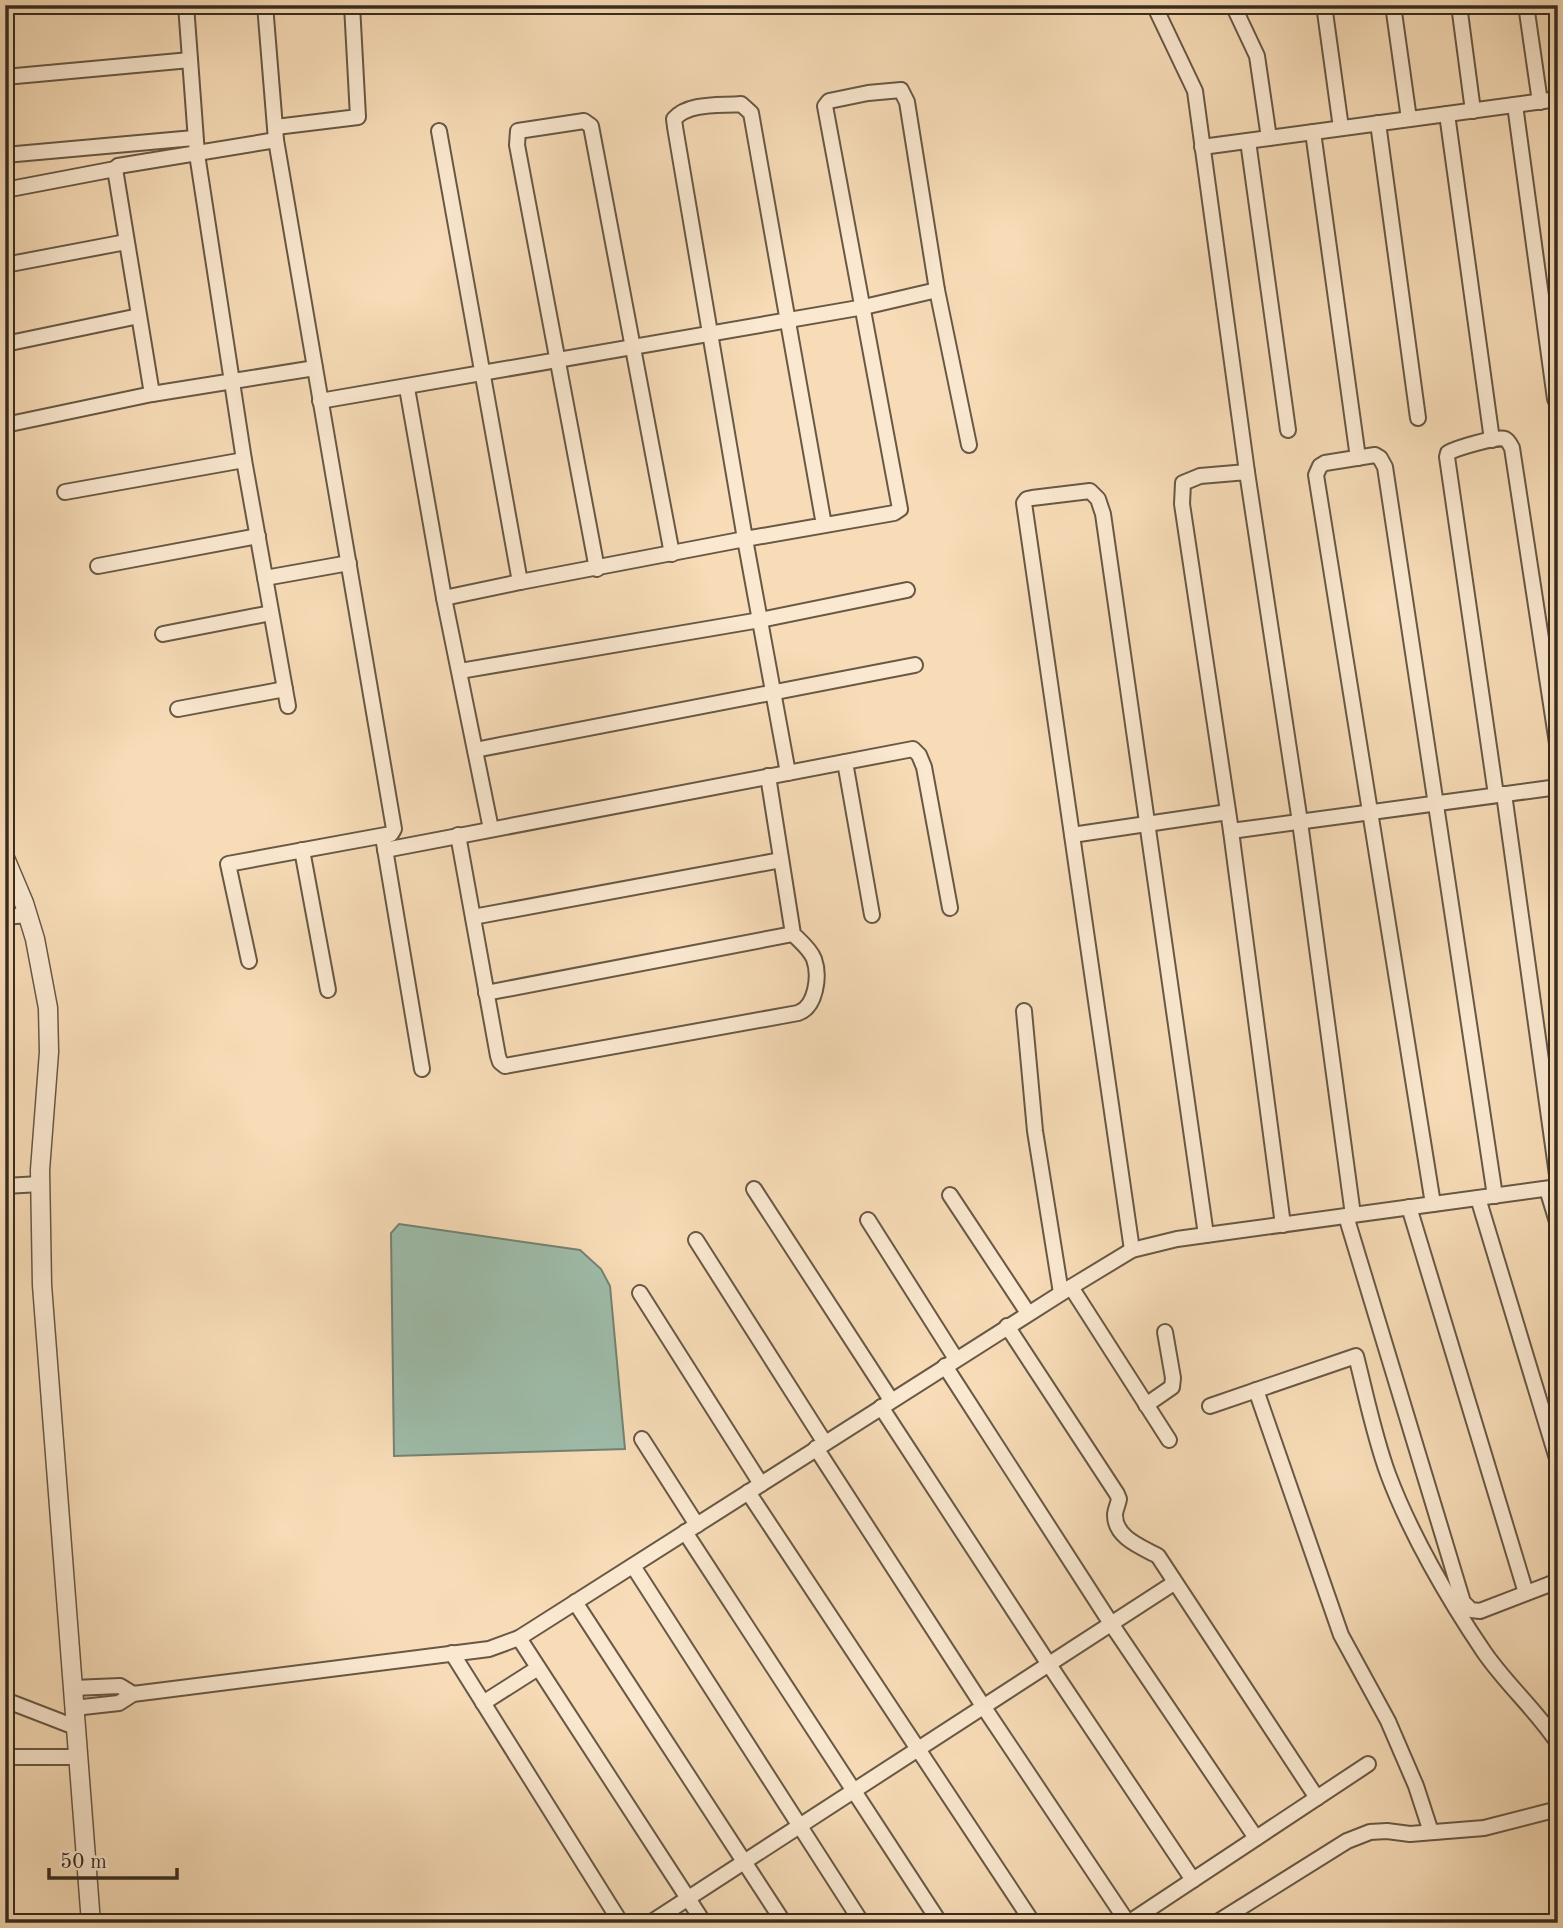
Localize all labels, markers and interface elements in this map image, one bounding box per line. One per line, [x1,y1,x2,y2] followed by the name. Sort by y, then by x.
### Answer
[49,1837,177,1881] scale bar
[60,1852,107,1873] text: 50 m

